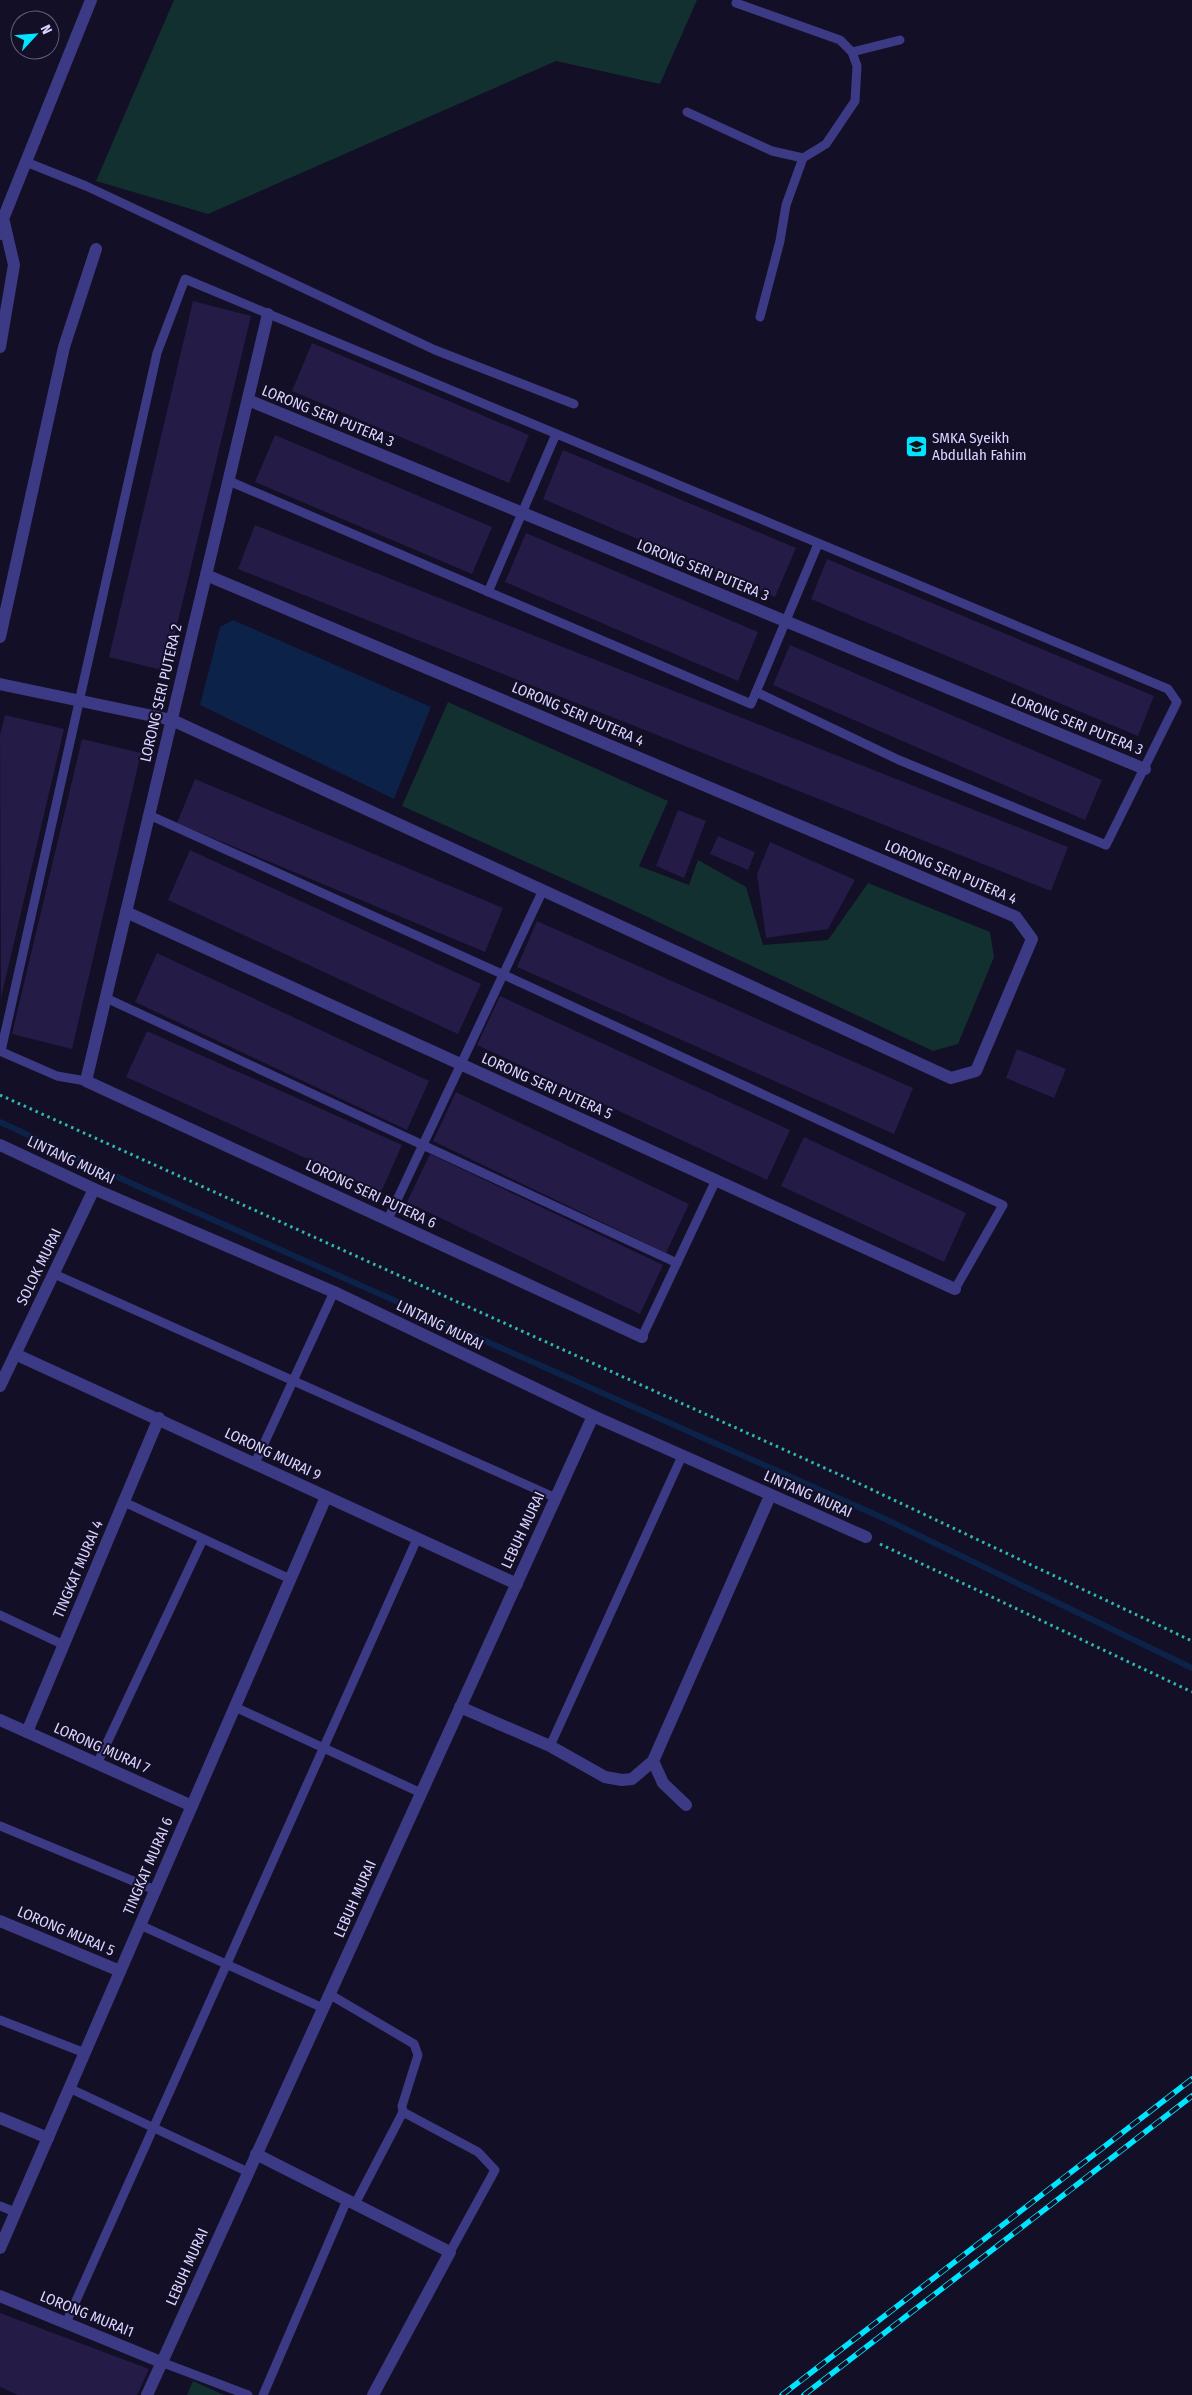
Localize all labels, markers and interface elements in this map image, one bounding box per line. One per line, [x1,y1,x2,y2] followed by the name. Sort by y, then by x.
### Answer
[10,10,60,60] north arrow
[37,22,56,37] text: N
[259,381,397,451] street label: LORONG SERI PUTERA 3
[932,429,1027,464] place label: SMKA Syeikh Abdullah Fahim
[904,435,928,459] school or university icon: SMKA Syeikh Abdullah Fahim
[634,535,772,605] street label: LORONG SERI PUTERA 3
[136,622,186,764] street label: LORONG SERI PUTERA 2
[509,678,647,750] street label: LORONG SERI PUTERA 4
[1008,689,1146,759] street label: LORONG SERI PUTERA 3
[882,836,1020,908] street label: LORONG SERI PUTERA 4
[479,1049,615,1123] street label: LORONG SERI PUTERA 5
[24,1132,118,1188] street label: LINTANG MURAI
[303,1156,439,1232] street label: LORONG SERI PUTERA 6
[13,1226,65,1308] street label: SOLOK MURAI
[394,1296,486,1354] street label: LINTANG MURAI
[222,1424,324,1484] street label: LORONG MURAI 9
[761,1467,855,1521] street label: LINTANG MURAI
[497,1489,549,1571] street label: LEBUH MURAI
[49,1517,107,1621] street label: TINGKAT MURAI 4
[51,1719,153,1777] street label: LORONG MURAI 7
[119,1814,177,1918] street label: TINGKAT MURAI 6
[330,1858,380,1940] street label: LEBUH MURAI
[15,1902,117,1960] street label: LORONG MURAI 5
[162,2226,212,2308] street label: LEBUH MURAI
[38,2287,136,2341] street label: LORONG MURAI1

